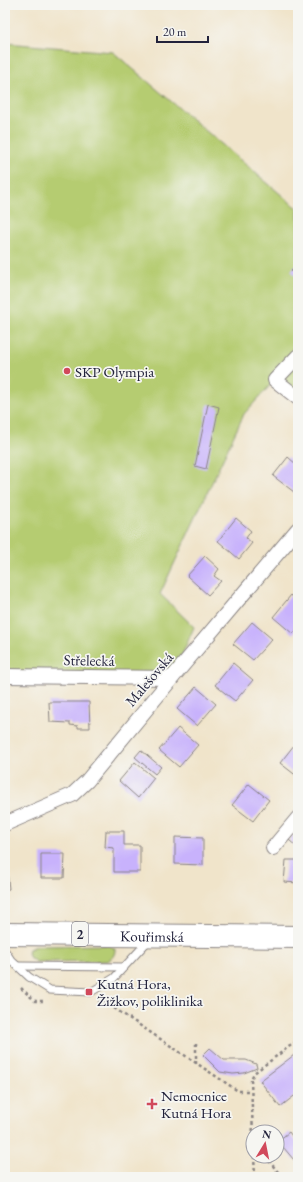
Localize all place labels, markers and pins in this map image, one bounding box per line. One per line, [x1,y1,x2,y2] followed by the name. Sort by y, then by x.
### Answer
[75,362,154,381] place label: SKP Olympia
[62,366,72,376] marker: SKP Olympia
[97,974,203,1010] place label: Kutná Hora, Žižkov, poliklinika
[84,987,94,997] marker: Kutná Hora, Žižkov, poliklinika
[161,1086,231,1122] place label: Nemocnice Kutná Hora
[146,1098,158,1110] marker: Nemocnice Kutná Hora

